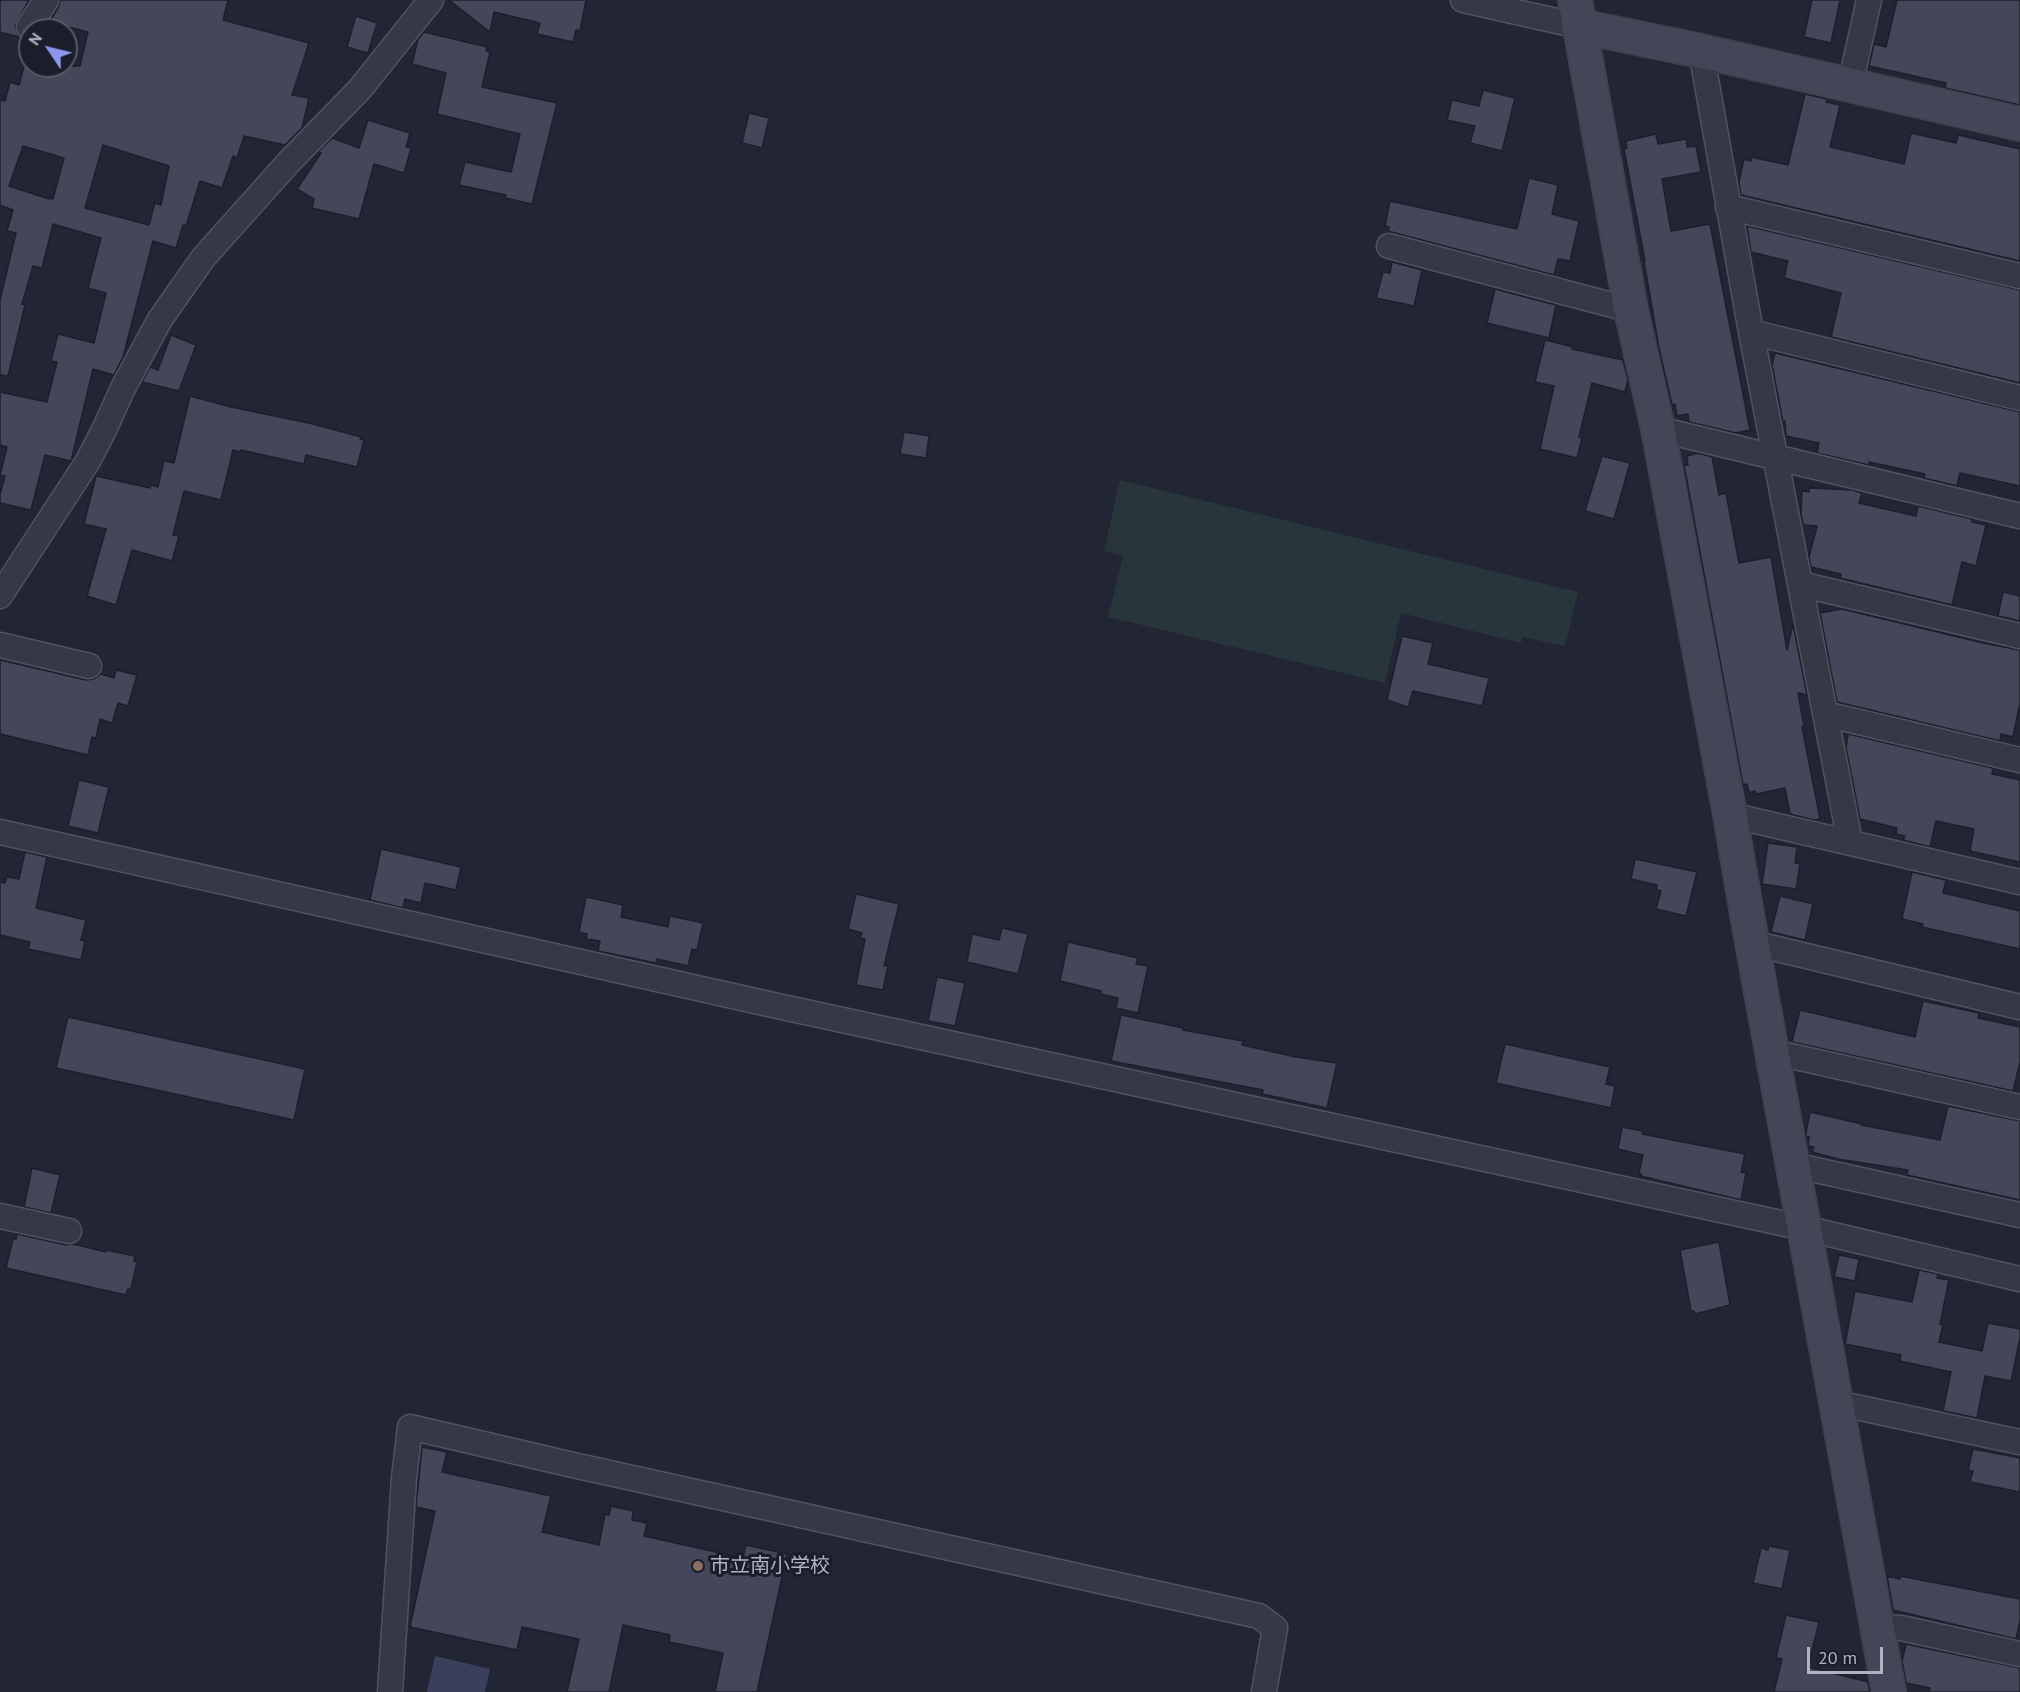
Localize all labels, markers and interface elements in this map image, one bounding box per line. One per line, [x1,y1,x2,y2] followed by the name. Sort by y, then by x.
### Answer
[18,18,78,78] north arrow
[24,29,46,49] text: N
[710,1554,830,1578] place label: 市立南小学校
[691,1559,705,1573] marker: 市立南小学校
[1810,1635,1886,1673] scale bar
[1818,1646,1857,1669] text: 20 m

